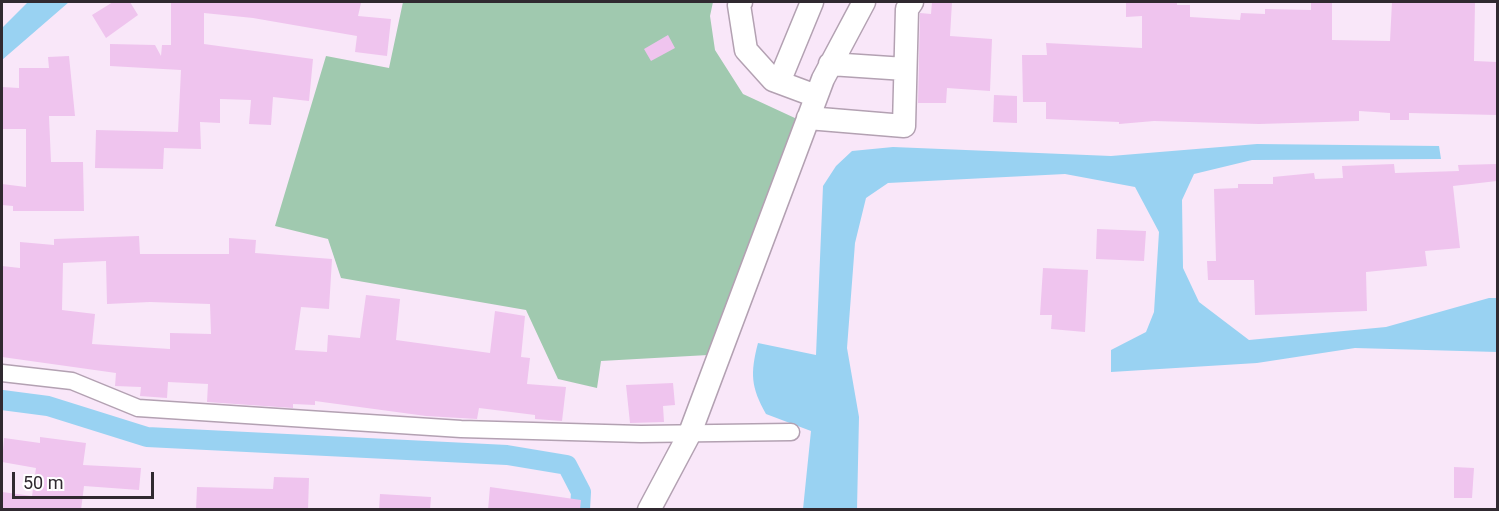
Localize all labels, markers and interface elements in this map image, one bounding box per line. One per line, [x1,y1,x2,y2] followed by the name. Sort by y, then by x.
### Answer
[15,460,158,498] scale bar
[23,472,63,493] text: 50 m

